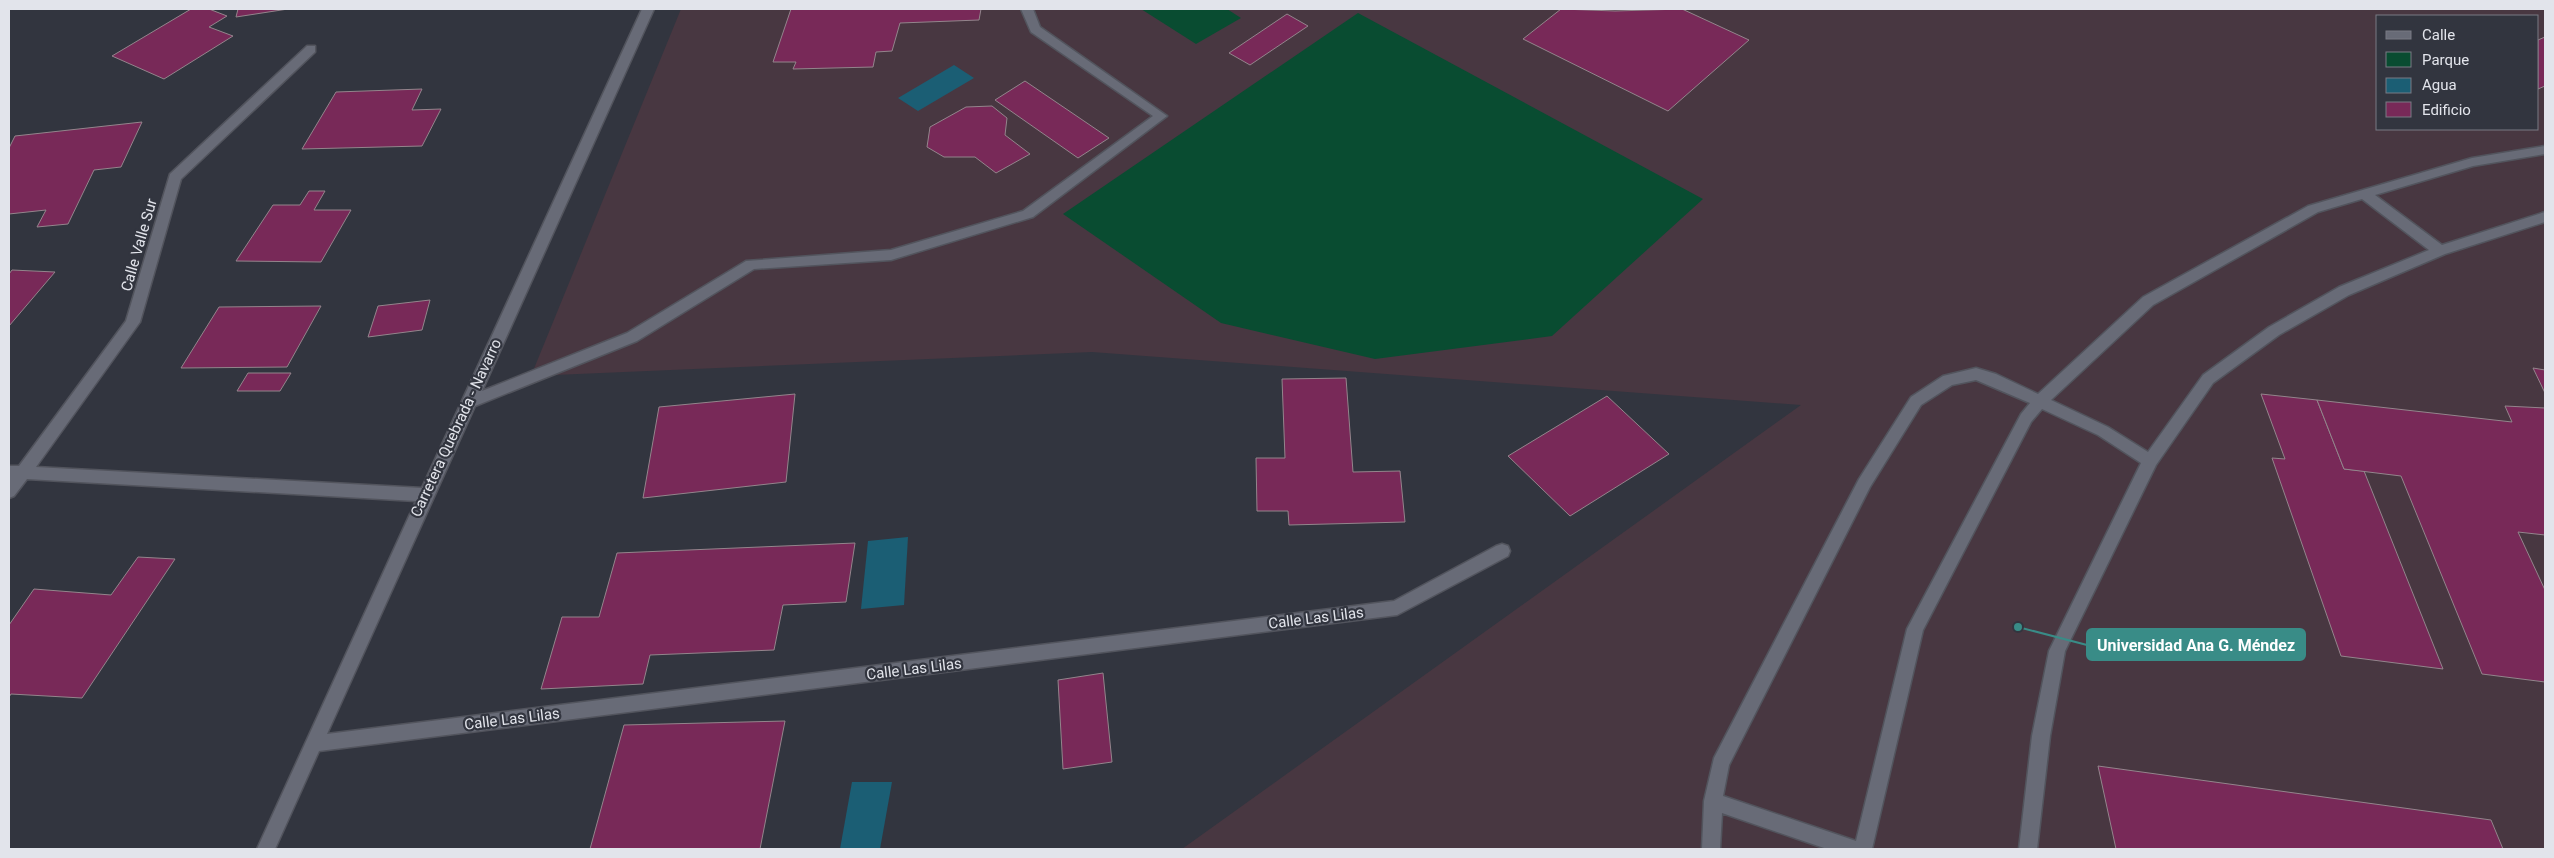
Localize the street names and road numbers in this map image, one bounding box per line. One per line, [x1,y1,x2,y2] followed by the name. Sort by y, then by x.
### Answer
[117,197,161,293] street label: Calle Valle Sur
[407,336,505,520] street label: Carretera Quebrada - Navarro
[1267,603,1365,633] street label: Calle Las Lilas
[865,654,963,684] street label: Calle Las Lilas
[463,704,561,734] street label: Calle Las Lilas

